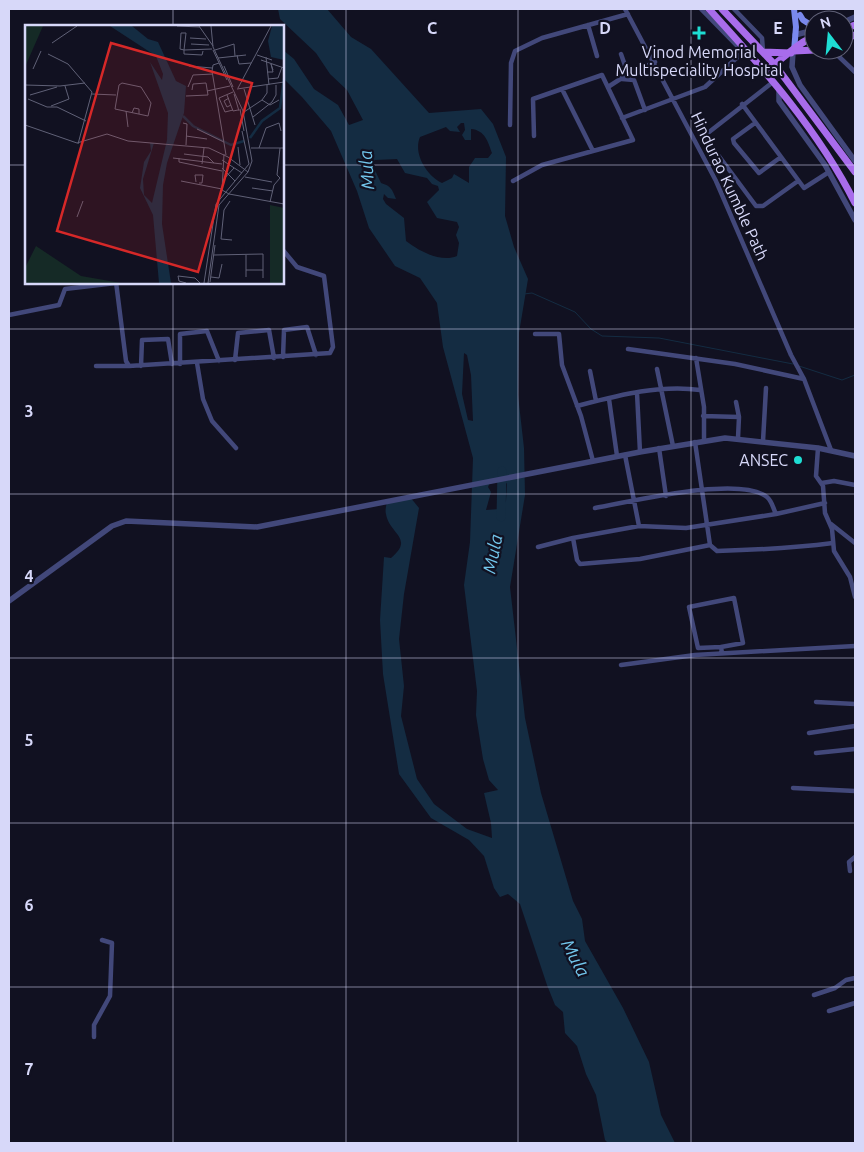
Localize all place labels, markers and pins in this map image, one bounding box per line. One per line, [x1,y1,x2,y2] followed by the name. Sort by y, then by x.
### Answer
[692,26,706,40] marker: Vinod Memorial Multispeciality Hospital
[615,43,783,79] place label: Vinod Memorial Multispeciality Hospital
[739,451,788,469] place label: ANSEC
[792,454,804,466] marker: ANSEC

